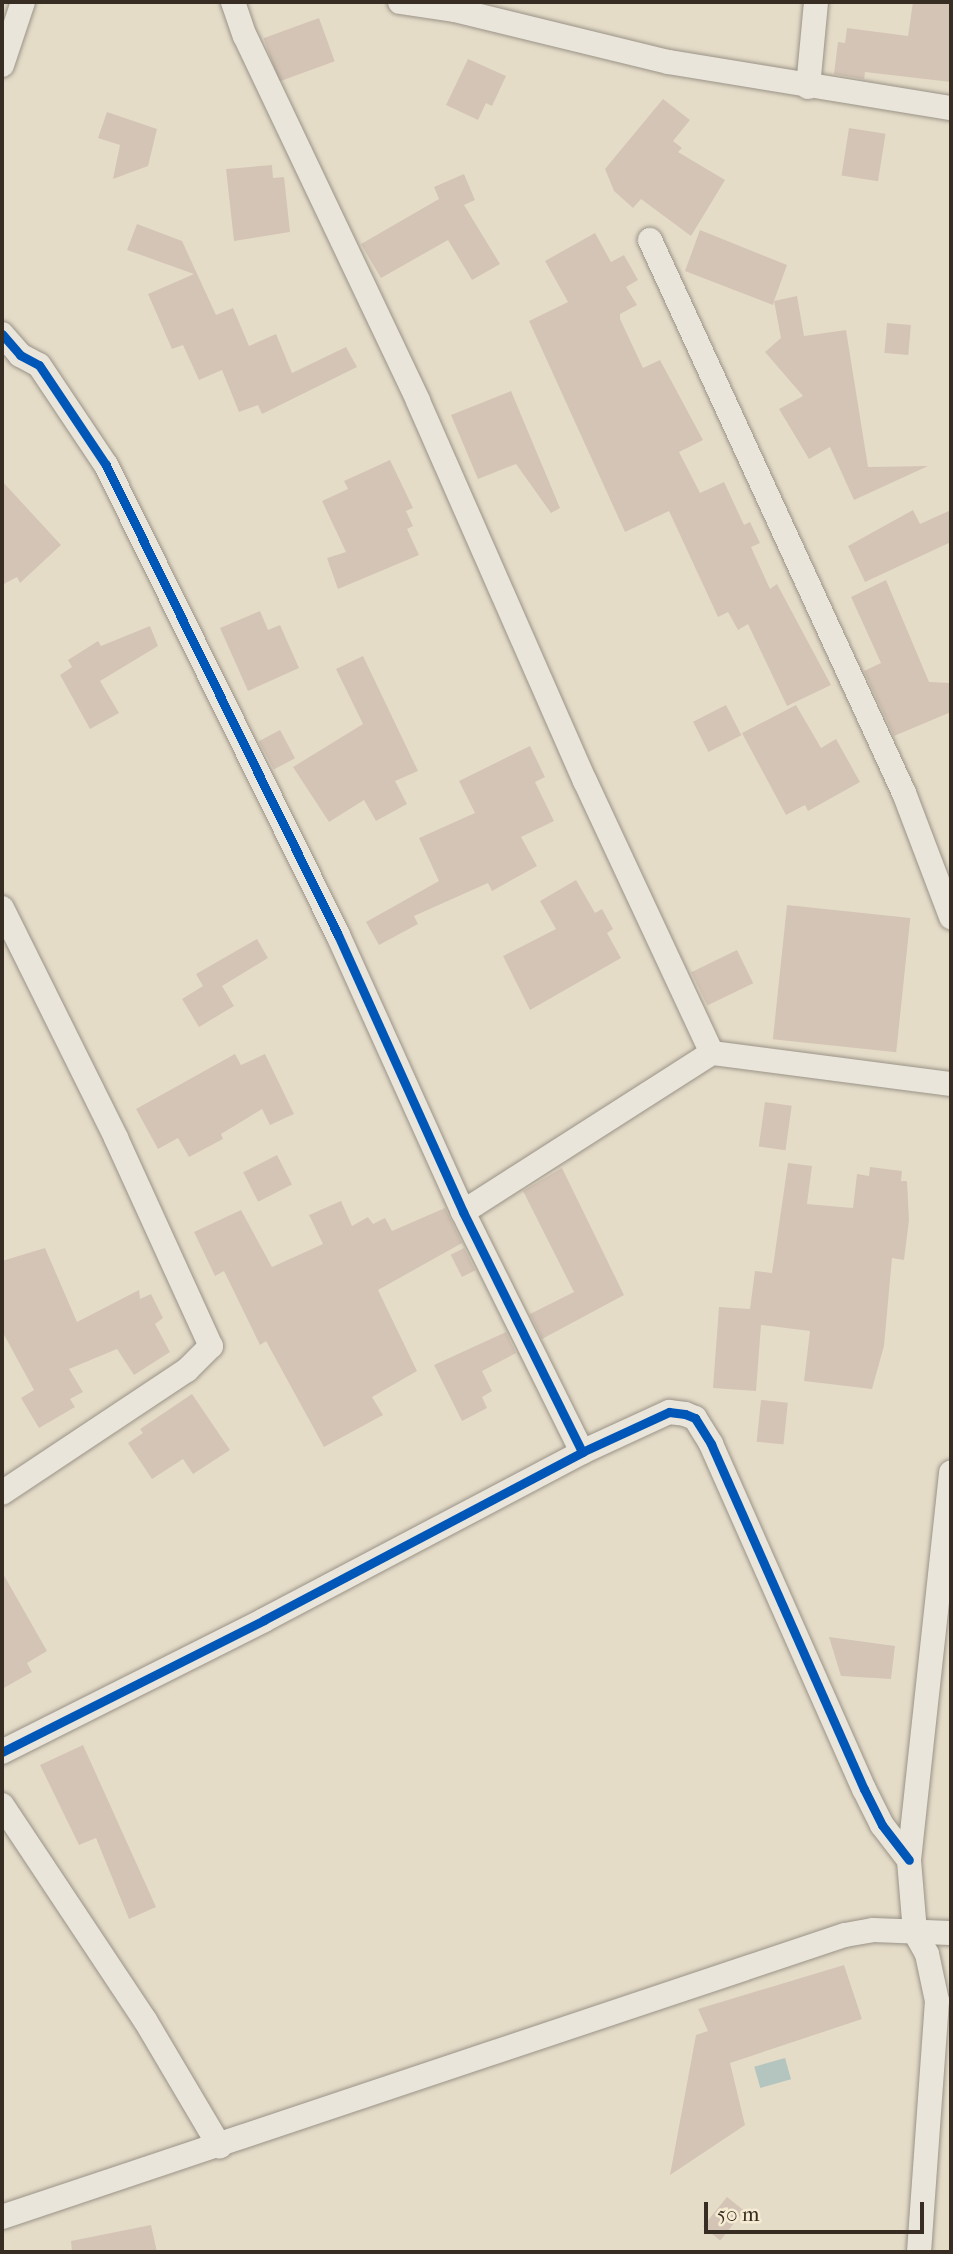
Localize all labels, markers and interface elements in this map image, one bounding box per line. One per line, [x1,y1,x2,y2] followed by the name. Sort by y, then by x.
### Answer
[708,2188,928,2232] scale bar
[717,2202,760,2226] text: 50 m

